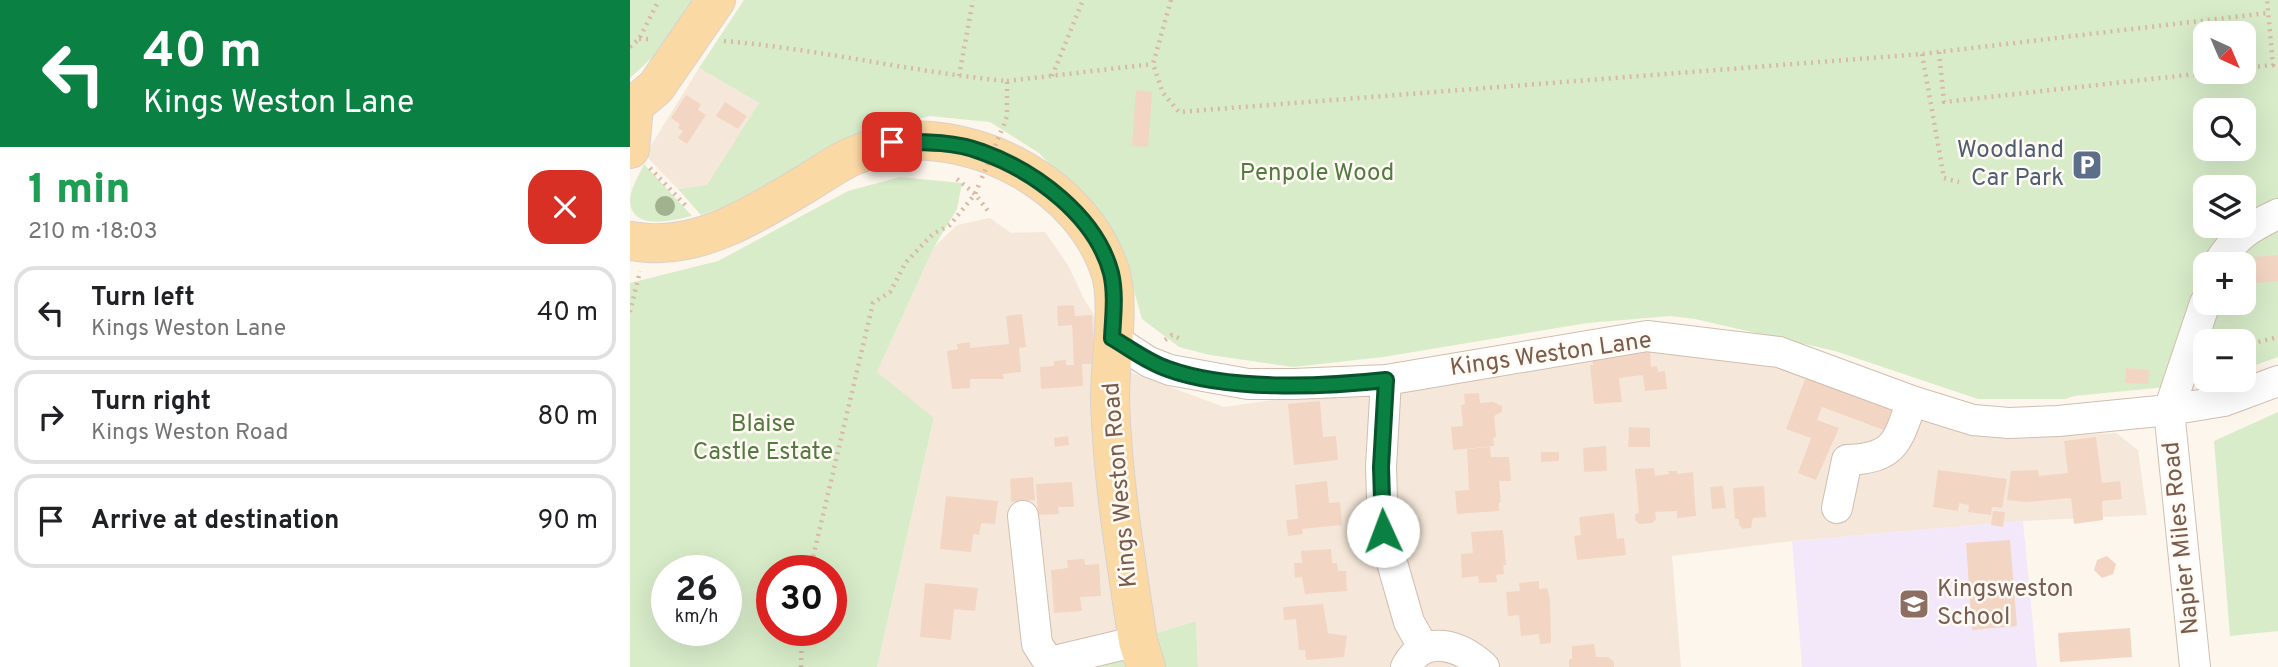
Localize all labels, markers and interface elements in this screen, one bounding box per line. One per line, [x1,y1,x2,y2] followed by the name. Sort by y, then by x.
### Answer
[2193,21,2256,84] north arrow
[2193,21,2256,392] map controls
[143,23,262,85] text: 40 m
[28,28,119,119] icon: left
[143,84,414,124] text: Kings Weston Lane
[2193,98,2256,161] button: search
[862,112,922,172] pin
[873,123,911,161] icon: arrive
[1957,136,2064,194] place label: Woodland Car Park
[2070,148,2104,182] parking icon: Woodland Car Park
[1240,159,1394,189] park label: Penpole Wood
[28,165,131,218] text: 1 min
[528,170,602,244] button: close
[2193,175,2256,238] button: layers
[28,218,158,247] text: 210 m · 18:03
[2193,252,2256,315] button: +
[91,282,195,315] text: Turn left
[32,294,70,332] icon: left
[537,297,598,330] text: 40 m
[91,315,286,344] text: Kings Weston Lane
[1448,326,1654,384] street label: Kings Weston Lane
[2193,329,2256,392] button: −
[1097,381,1145,589] street label: Kings Weston Road
[91,386,211,419] text: Turn right
[32,398,70,436] icon: right
[538,401,598,434] text: 80 m
[693,410,833,468] park label: Blaise Castle Estate
[91,419,288,448] text: Kings Weston Road
[2157,440,2207,636] street label: Napier Miles Road
[1346,494,1420,568] position arrow
[32,502,70,540] icon: arrive
[91,505,339,538] text: Arrive at destination
[538,505,598,538] text: 90 m
[756,555,847,646] speed limit sign: 30
[675,569,718,613] text: 26
[1937,575,2074,633] place label: Kingsweston School
[1897,587,1931,621] school or university icon: Kingsweston School
[675,606,718,629] text: km/h

